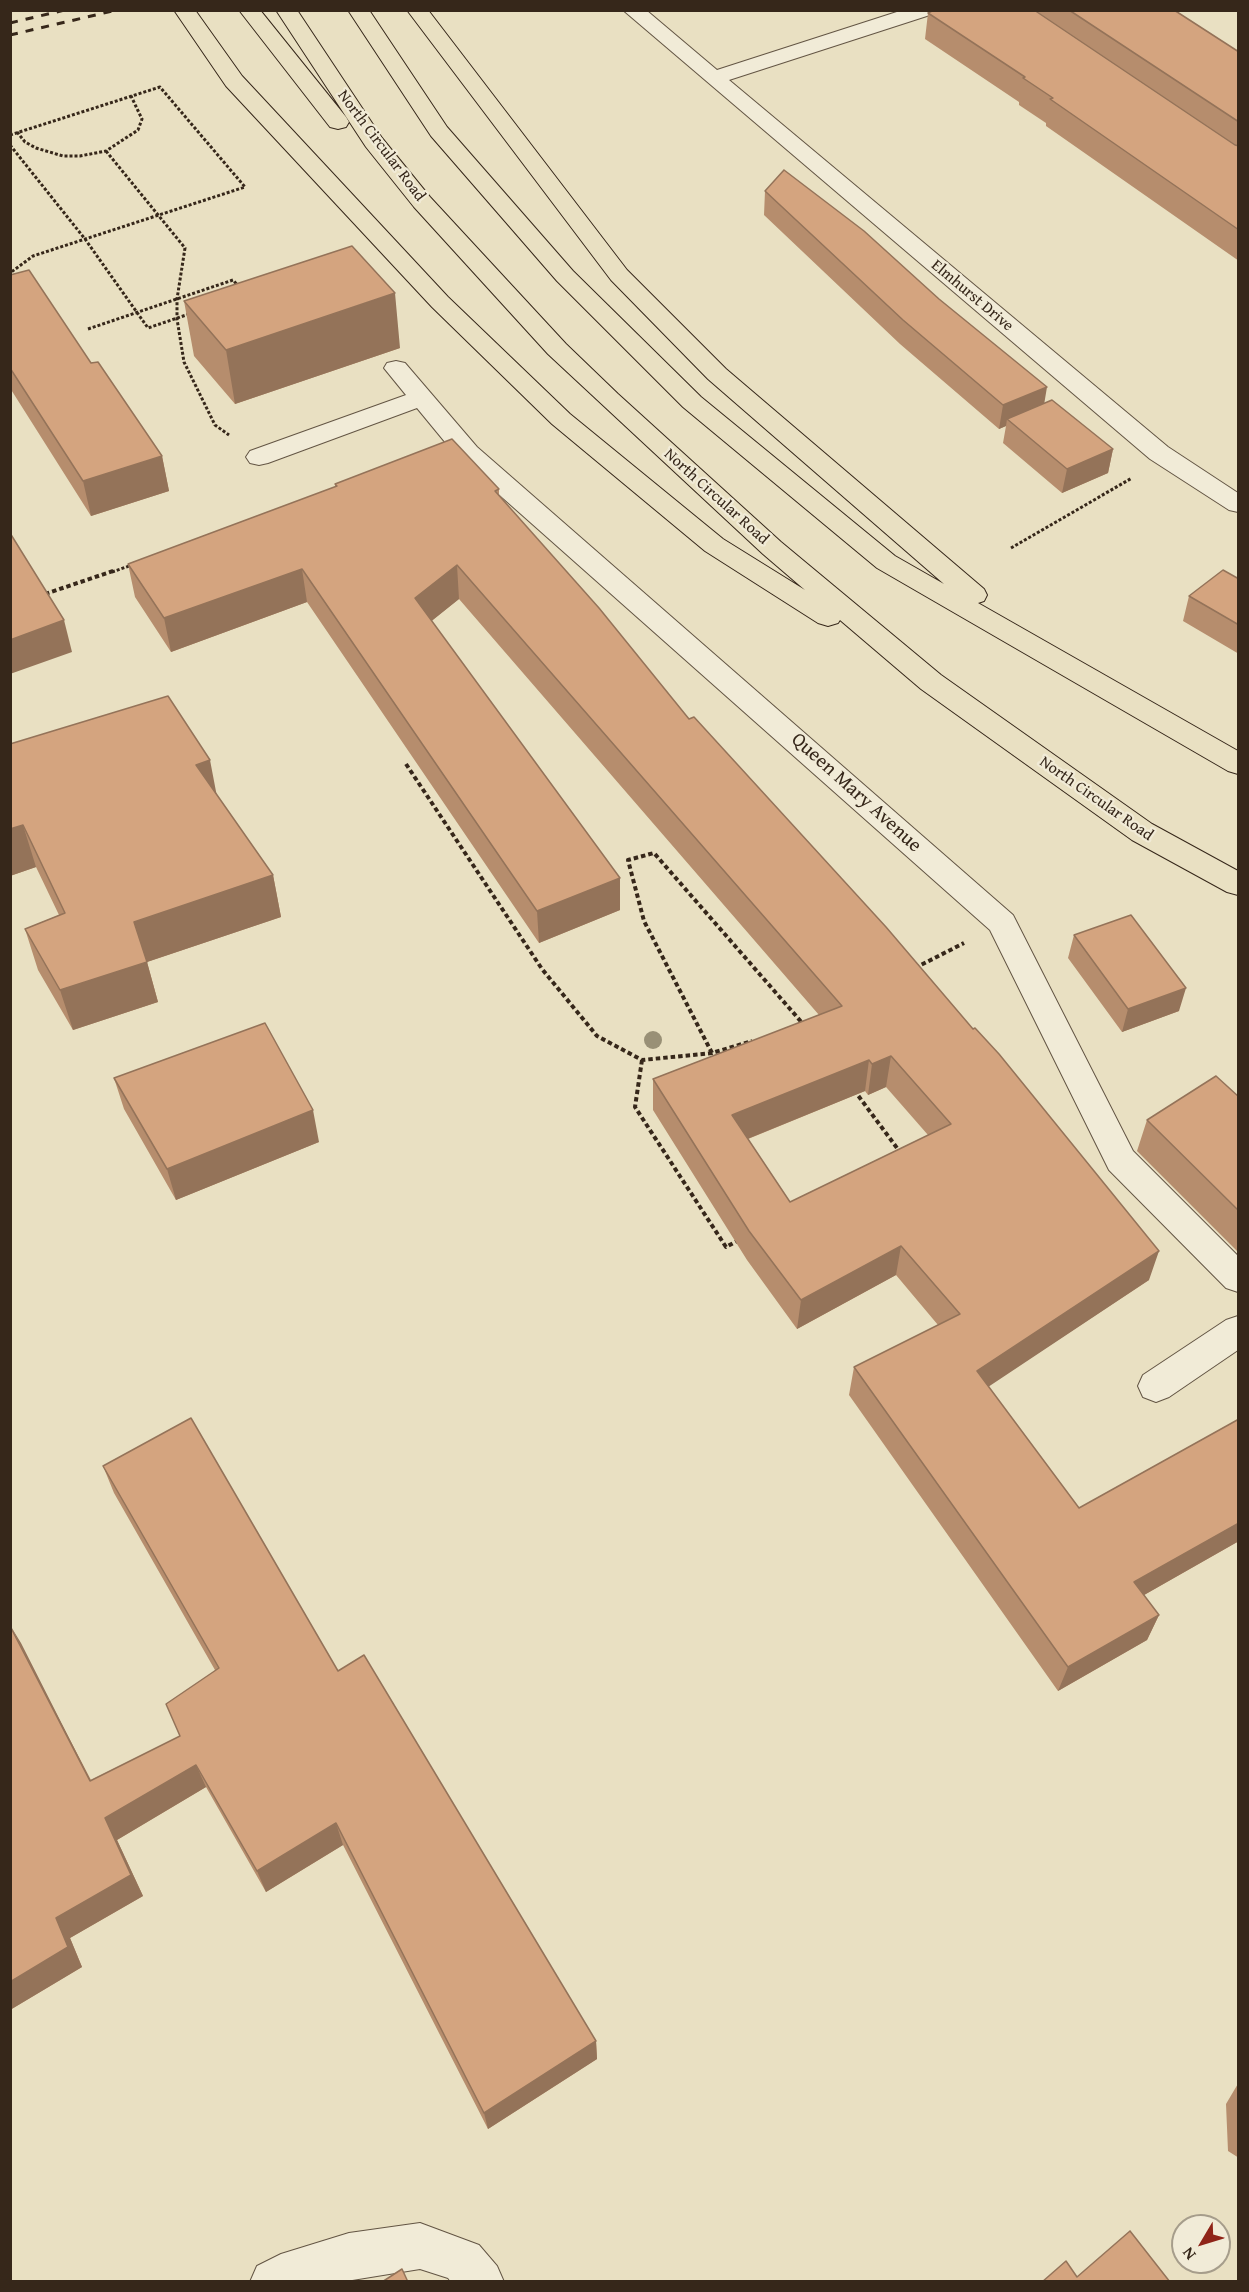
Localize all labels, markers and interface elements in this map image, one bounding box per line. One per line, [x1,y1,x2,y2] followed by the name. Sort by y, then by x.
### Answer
[333,87,429,205] street label: North Circular Road
[927,256,1017,336] street label: Elmhurst Drive
[660,445,772,549] street label: North Circular Road
[786,728,926,858] street label: Queen Mary Avenue
[1035,753,1157,845] street label: North Circular Road
[1171,2214,1231,2274] north arrow
[1176,2242,1201,2265] text: N

